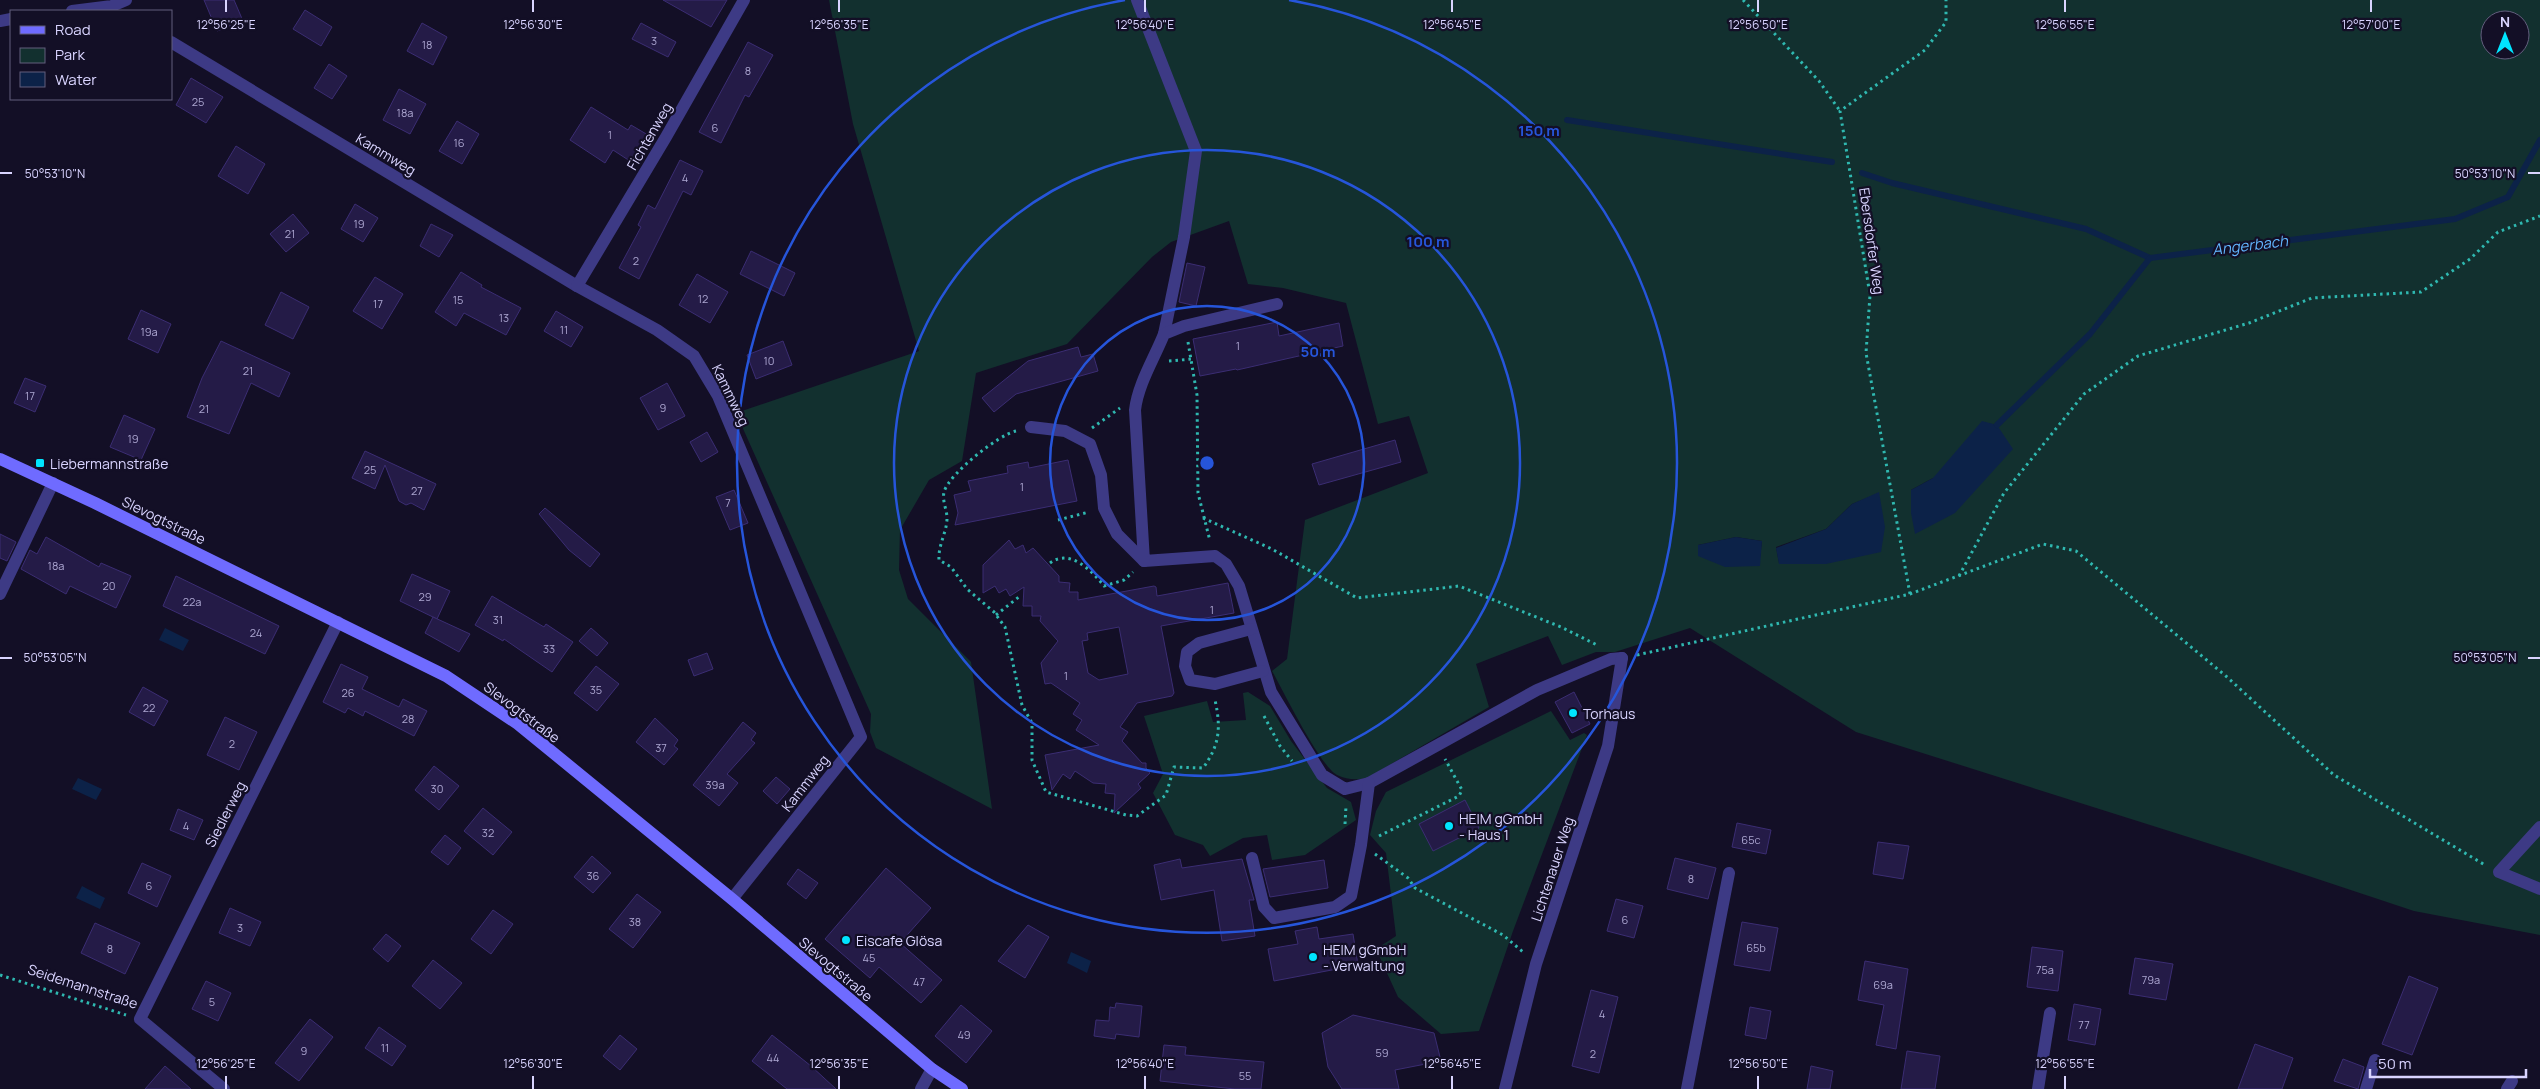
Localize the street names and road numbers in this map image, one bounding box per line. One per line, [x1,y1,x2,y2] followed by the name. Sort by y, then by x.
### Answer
[622,99,676,173] street label: Fichtenweg
[352,129,420,179] street label: Kammweg
[1855,186,1889,296] street label: Ebersdorfer Weg
[708,361,754,429] street label: Kammweg
[119,492,209,548] street label: Slevogtstraße
[480,677,564,747] street label: Slevogtstraße
[777,751,833,815] street label: Kammweg
[200,778,250,850] street label: Siedlerweg
[1526,814,1578,924] street label: Lichtenauer Weg
[795,933,877,1005] street label: Slevogtstraße
[26,959,140,1013] street label: Seidemannstraße

